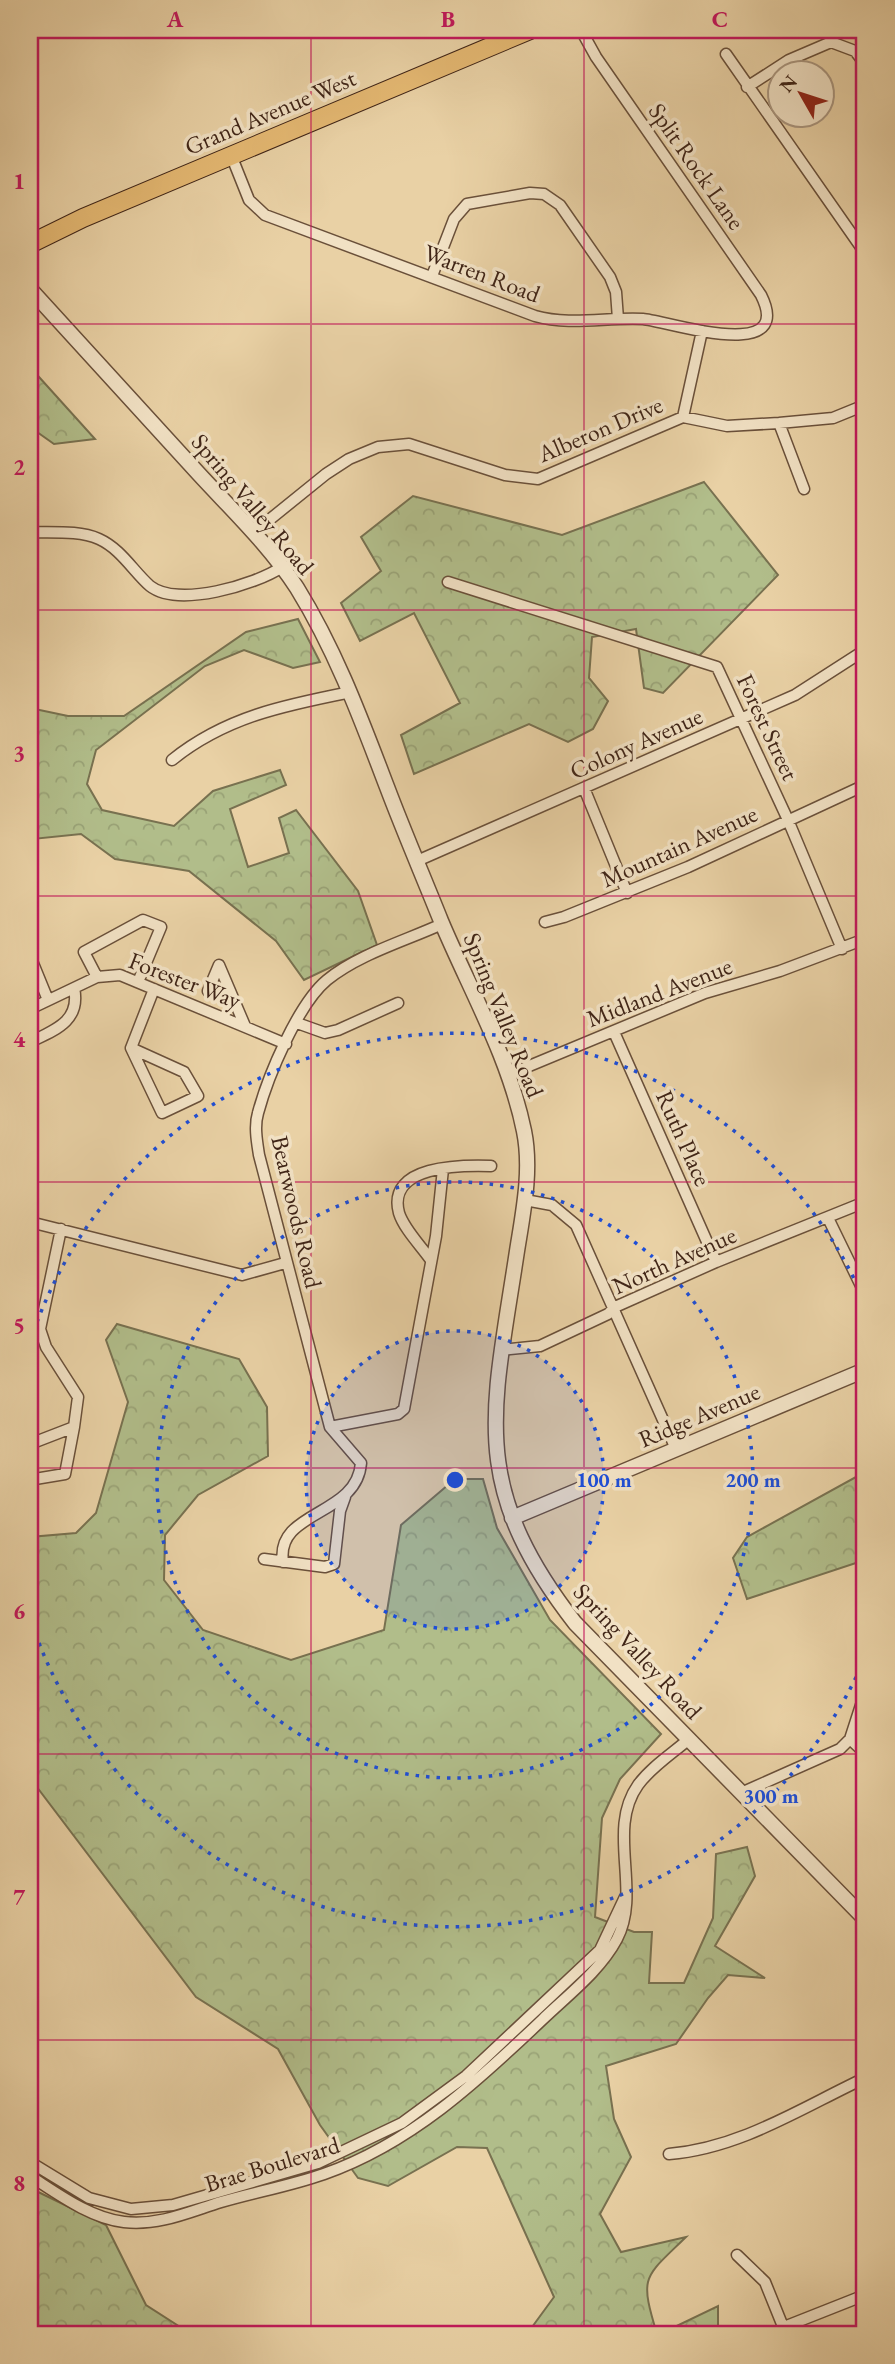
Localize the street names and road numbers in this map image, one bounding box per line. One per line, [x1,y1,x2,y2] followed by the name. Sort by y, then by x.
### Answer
[180,62,361,162] street label: Grand Avenue West
[642,97,752,235] street label: Split Rock Lane
[419,237,545,310] street label: Warren Road
[532,389,667,470] street label: Alberon Drive
[185,427,322,582] street label: Spring Valley Road
[730,669,806,785] street label: Forest Street
[565,700,707,786] street label: Colony Avenue
[596,798,762,894] street label: Mountain Avenue
[457,928,551,1103] street label: Spring Valley Road
[124,944,246,1016] street label: Forester Way
[582,950,736,1034] street label: Midland Avenue
[649,1085,719,1191] street label: Ruth Place
[264,1133,330,1292] street label: Bearwoods Road
[607,1219,741,1301] street label: North Avenue
[634,1376,764,1454] street label: Ridge Avenue
[567,1576,710,1726] street label: Spring Valley Road
[201,2129,344,2199] street label: Brae Boulevard

